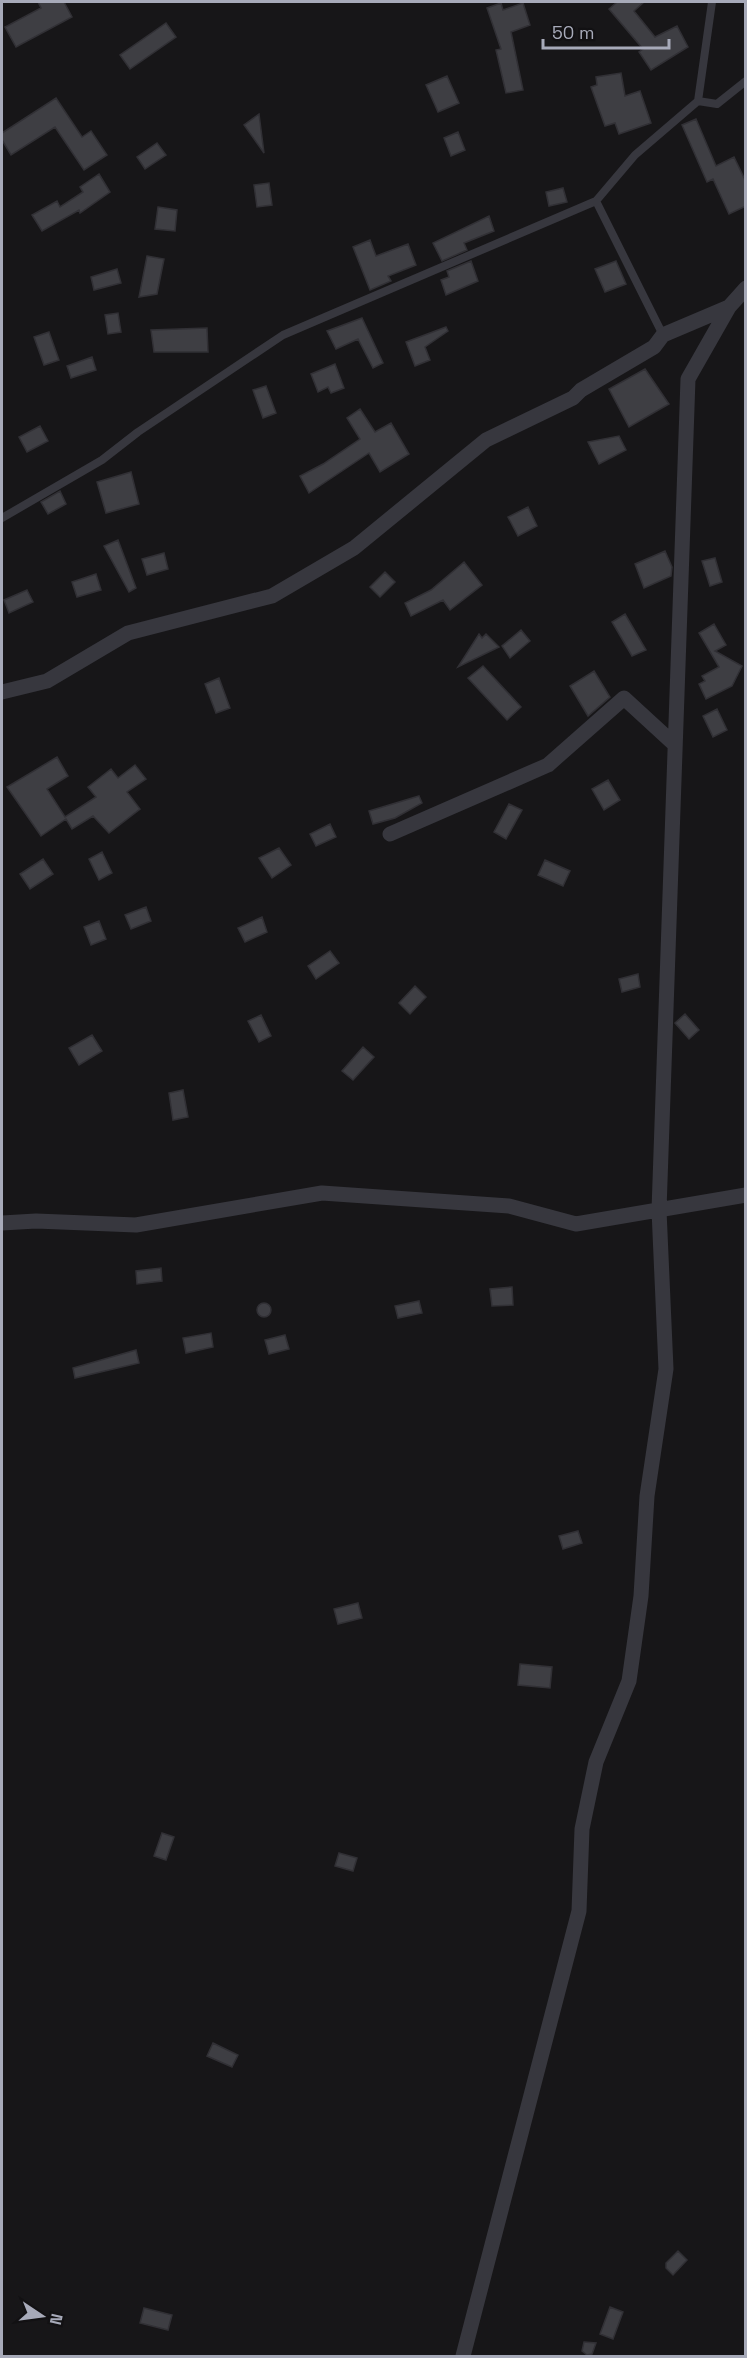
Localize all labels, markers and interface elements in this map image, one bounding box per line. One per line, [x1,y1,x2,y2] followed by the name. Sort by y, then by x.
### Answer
[543,12,669,50] scale bar
[552,21,594,44] text: 50 m
[12,2286,72,2346] north arrow
[45,2312,68,2327] text: N

